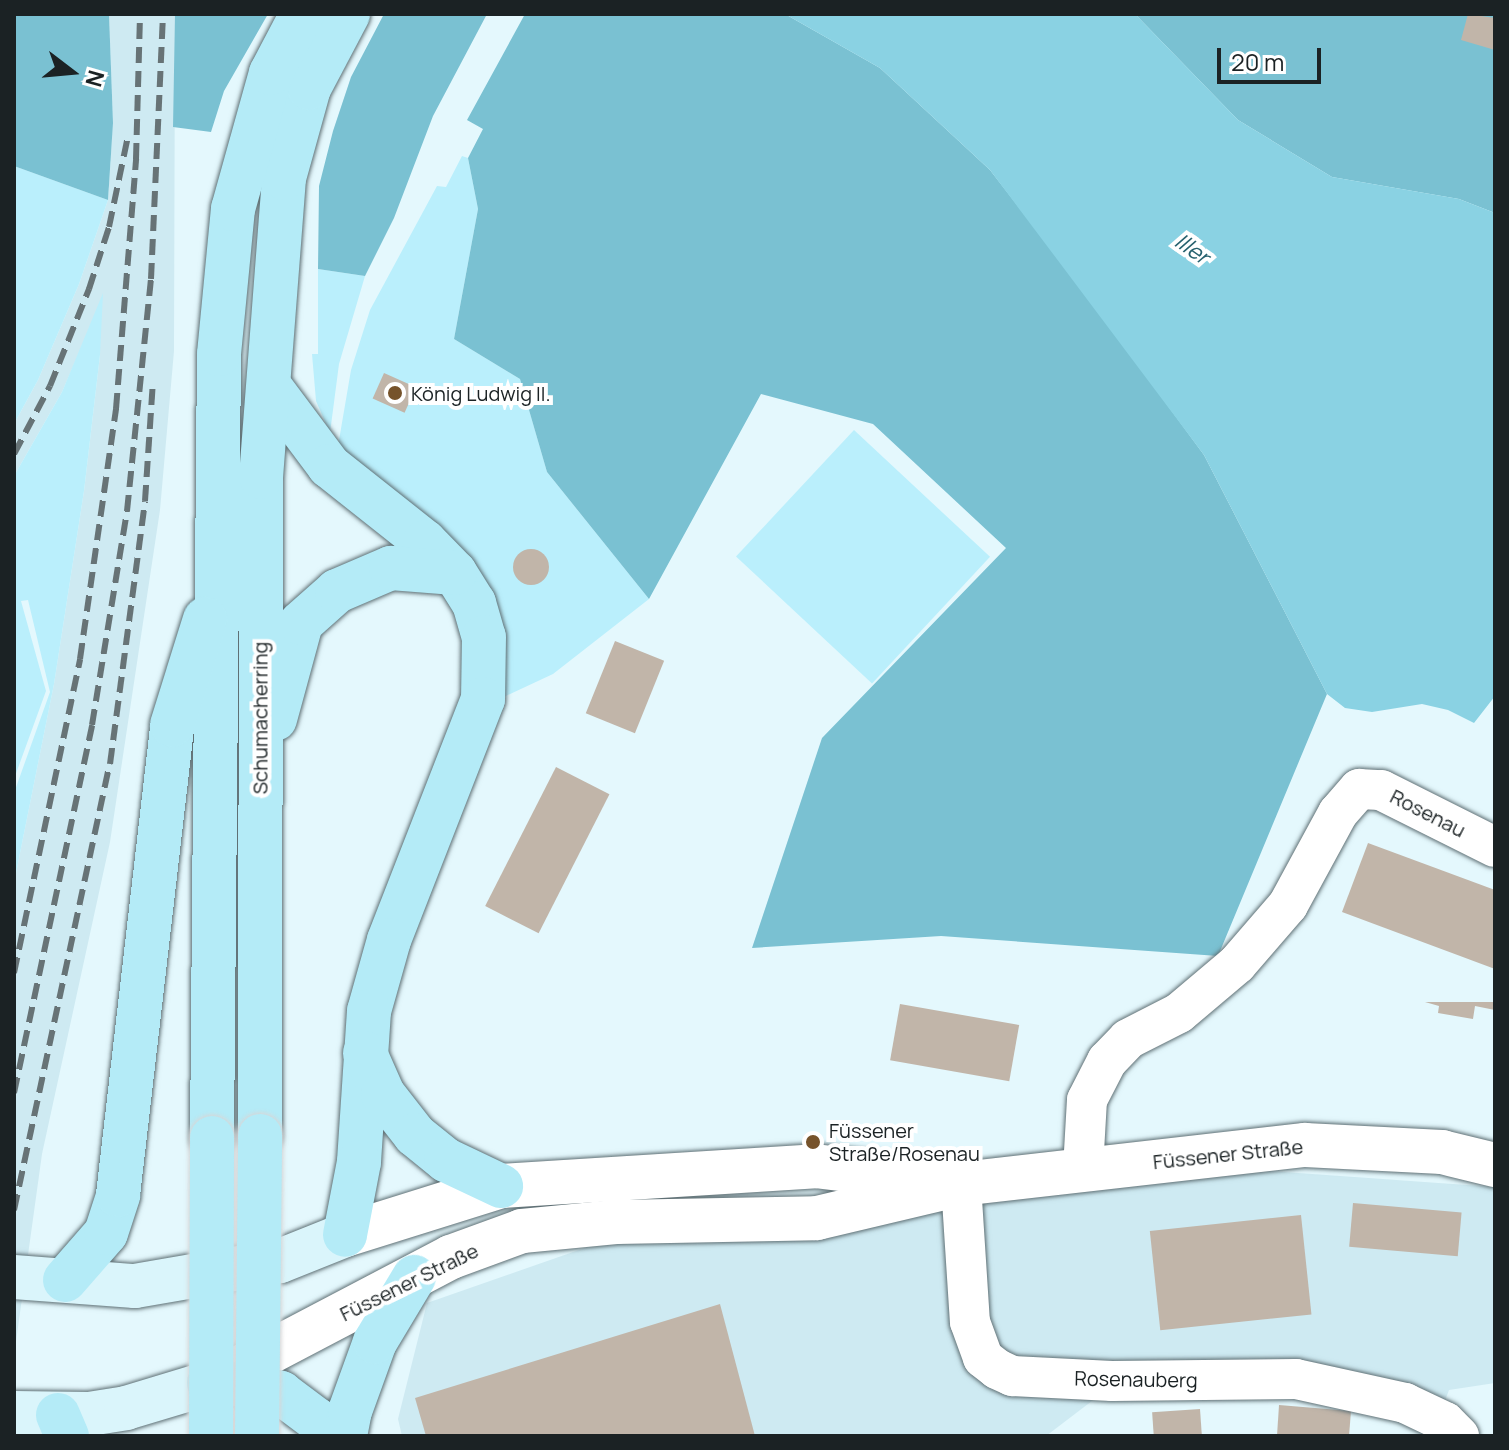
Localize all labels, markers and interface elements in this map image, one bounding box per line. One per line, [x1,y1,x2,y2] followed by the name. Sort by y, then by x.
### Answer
[32,32,112,112] north arrow
[1221,32,1325,82] scale bar
[1231,45,1284,78] text: 20 m
[78,67,112,90] text: N
[1170,228,1214,270] water label: Iller
[411,381,550,405] place label: König Ludwig II.
[386,384,404,402] marker: König Ludwig II.
[248,642,272,794] street label: Schumacherring
[1386,784,1470,842] street label: Rosenau
[829,1118,980,1165] place label: Füssener Straße/Rosenau
[804,1133,822,1151] marker: Füssener Straße/Rosenau
[1152,1134,1304,1174] street label: Füssener Straße
[336,1238,482,1326] street label: Füssener Straße
[1074,1366,1198,1392] street label: Rosenauberg

